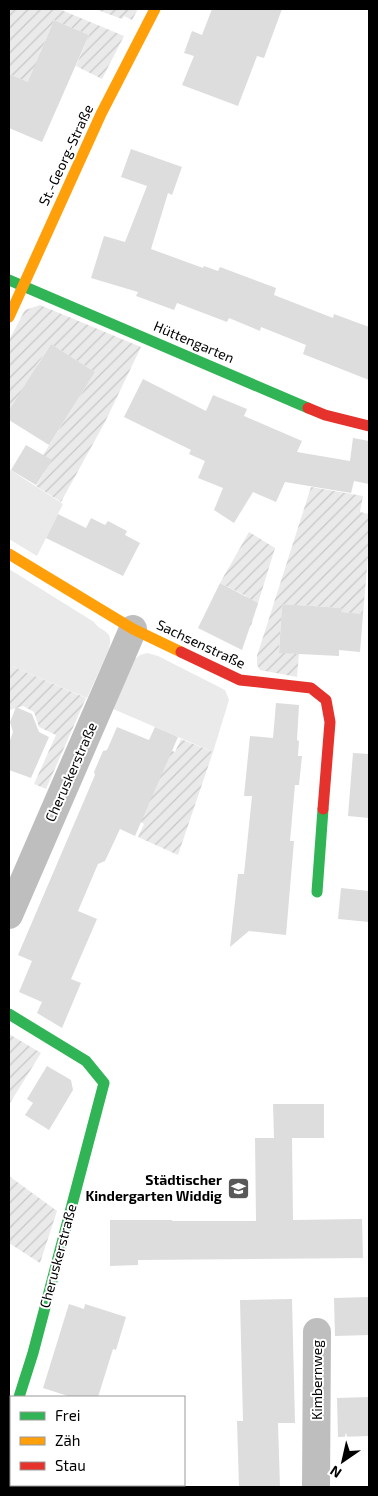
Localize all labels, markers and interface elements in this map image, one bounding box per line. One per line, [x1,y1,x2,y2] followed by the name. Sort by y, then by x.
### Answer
[35,101,96,208] street label: St.-Georg-Straße
[151,317,237,366] street label: Hüttengarten
[154,616,248,672] street label: Sachsenstraße
[41,719,100,824] street label: Cheruskerstraße
[85,1171,222,1204] place label: Städtischer Kindergarten Widdig
[226,1176,250,1200] school or university icon: Städtischer Kindergarten Widdig
[35,1202,80,1310] street label: Cheruskerstraße
[308,1340,325,1420] street label: Kimbernweg
[10,1396,185,1486] legend
[55,1406,80,1424] text: Frei
[55,1431,80,1449] text: Zäh
[318,1436,368,1486] north arrow
[55,1456,86,1474] text: Stau
[327,1462,344,1482] text: N

